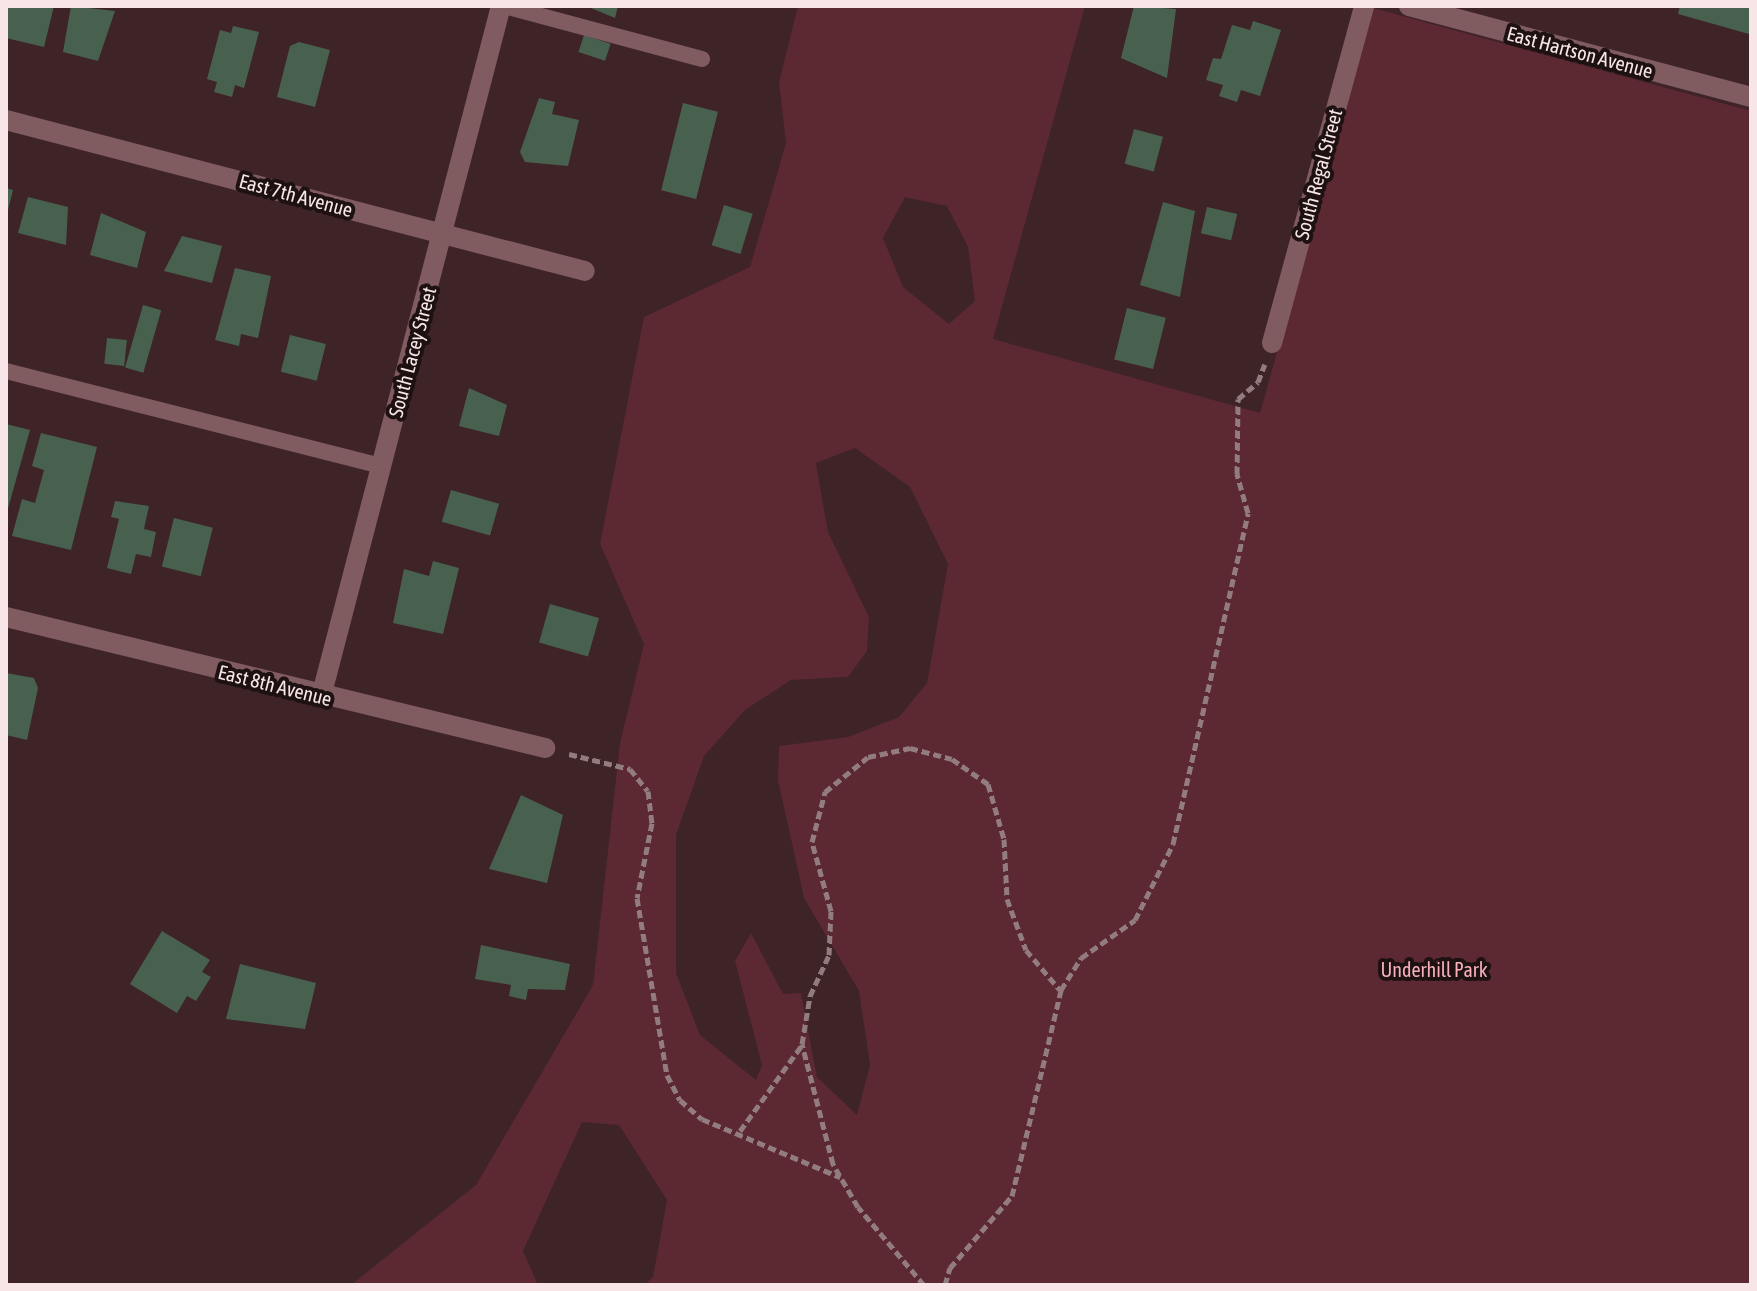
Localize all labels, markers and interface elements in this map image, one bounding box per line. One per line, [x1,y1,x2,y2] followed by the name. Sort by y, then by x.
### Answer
[1504,21,1656,83] street label: East Hartson Avenue
[1289,106,1347,242] street label: South Regal Street
[237,168,355,222] street label: East 7th Avenue
[383,284,441,420] street label: South Lacey Street
[216,659,334,711] street label: East 8th Avenue
[1381,957,1487,981] park label: Underhill Park

